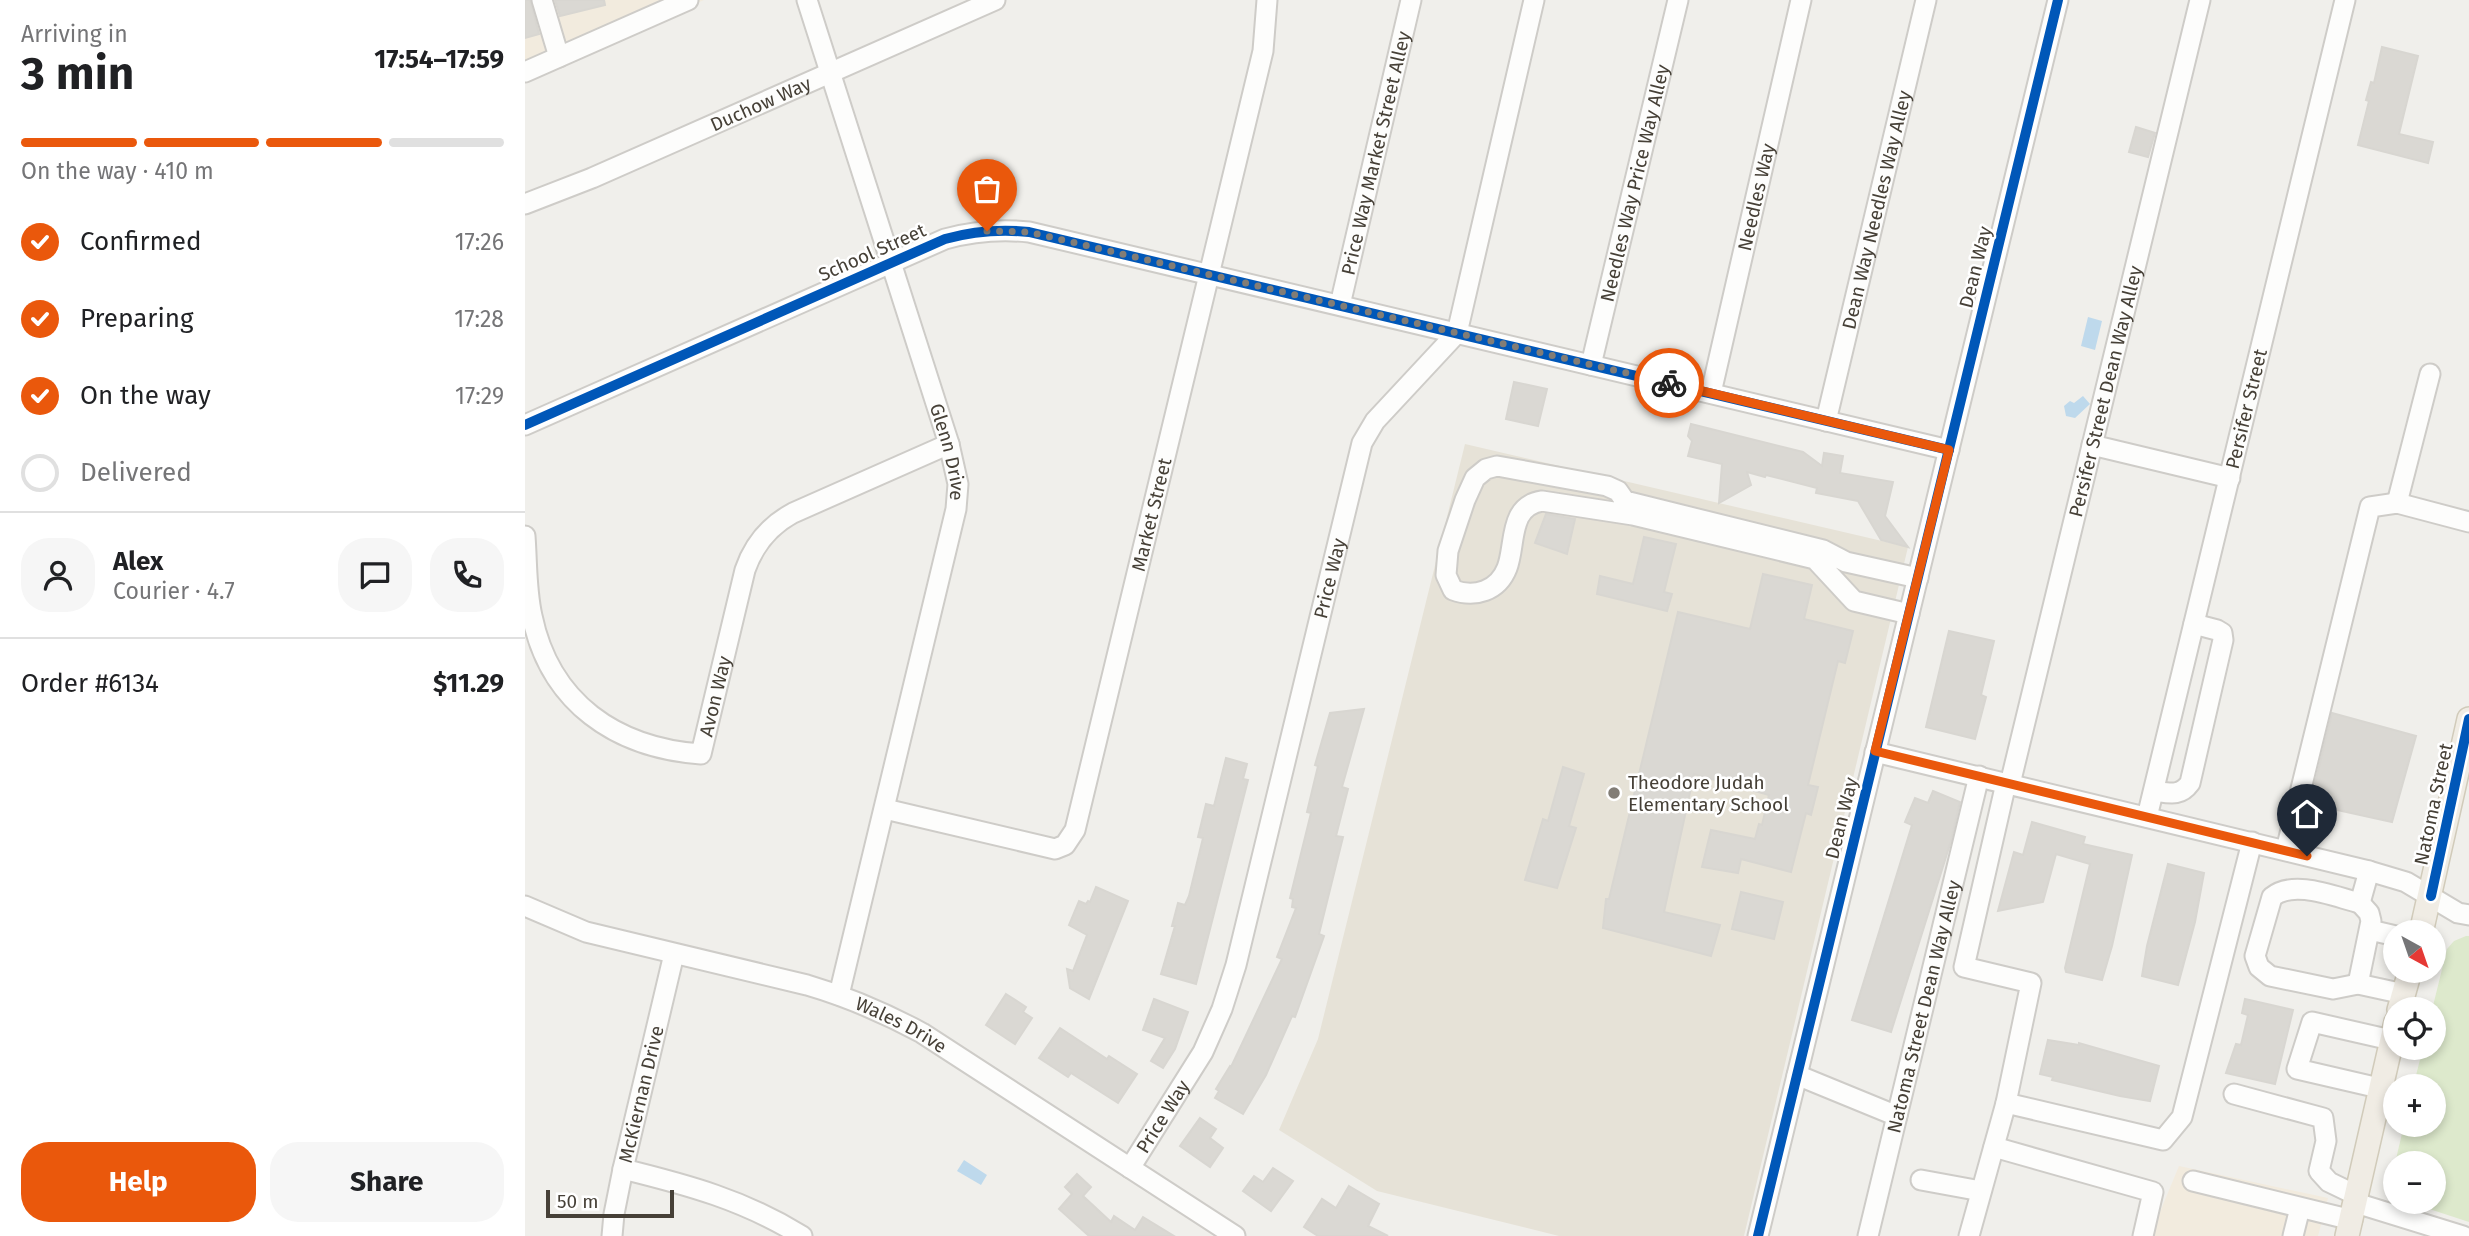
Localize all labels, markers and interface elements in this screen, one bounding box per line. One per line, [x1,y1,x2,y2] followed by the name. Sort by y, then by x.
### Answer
[21,20,128,48] text: Arriving in
[1336,28,1415,277] street label: Price Way Market Street Alley
[374,44,504,75] text: 17:54–17:59
[21,46,134,101] text: 3 min
[1595,62,1674,304] street label: Needles Way Price Way Alley
[707,71,815,136] street label: Duchow Way
[1837,88,1916,332] street label: Dean Way Needles Way Alley
[1733,141,1780,253] street label: Needles Way
[21,157,214,185] text: On the way · 410 m
[957,159,1017,231] pin
[968,170,1006,208] icon: bag
[815,219,929,286] street label: School Street
[21,223,59,261] icon: check
[1954,223,1997,310] street label: Dean Way
[80,226,201,257] text: Confirmed
[455,228,504,256] text: 17:26
[2064,263,2147,519] street label: Persifer Street Dean Way Alley
[21,300,59,338] icon: check
[80,303,193,334] text: Preparing
[454,305,504,333] text: 17:28
[2221,346,2272,471] street label: Persifer Street
[1634,348,1704,418] courier
[1650,364,1688,402] icon: bike
[21,377,59,415] icon: check
[80,380,211,411] text: On the way
[455,382,504,410] text: 17:29
[925,401,969,502] street label: Glenn Drive
[1127,455,1176,574] street label: Market Street
[80,457,192,488] text: Delivered
[1309,535,1351,621] street label: Price Way
[21,538,95,612] button: person
[338,538,412,612] button: chat
[430,538,504,612] button: phone
[113,546,163,577] text: Alex
[113,577,235,605] text: Courier · 4.7
[695,653,736,739] street label: Avon Way
[21,668,159,699] text: Order #6134
[433,668,504,699] text: $11.29
[2409,741,2458,867] street label: Natoma Street
[1628,771,1789,816] place label: Theodore Judah Elementary School
[1820,774,1863,861] street label: Dean Way
[2277,784,2337,856] pin
[1606,785,1622,801] marker: Theodore Judah Elementary School
[2288,795,2326,833] icon: home
[1882,877,1966,1136] street label: Natoma Street Dean Way Alley
[2383,920,2447,984] north arrow
[2383,920,2446,1214] map controls
[852,992,951,1058] street label: Wales Drive
[2383,997,2446,1060] button: locate
[614,1023,669,1165] street label: McKiernan Drive
[2383,1074,2446,1137] button: +
[1131,1075,1195,1157] street label: Price Way
[21,1142,256,1222] button: Help
[270,1142,504,1222] button: Share
[2383,1151,2446,1214] button: −
[546,1187,674,1219] scale bar
[557,1190,598,1213] text: 50 m

